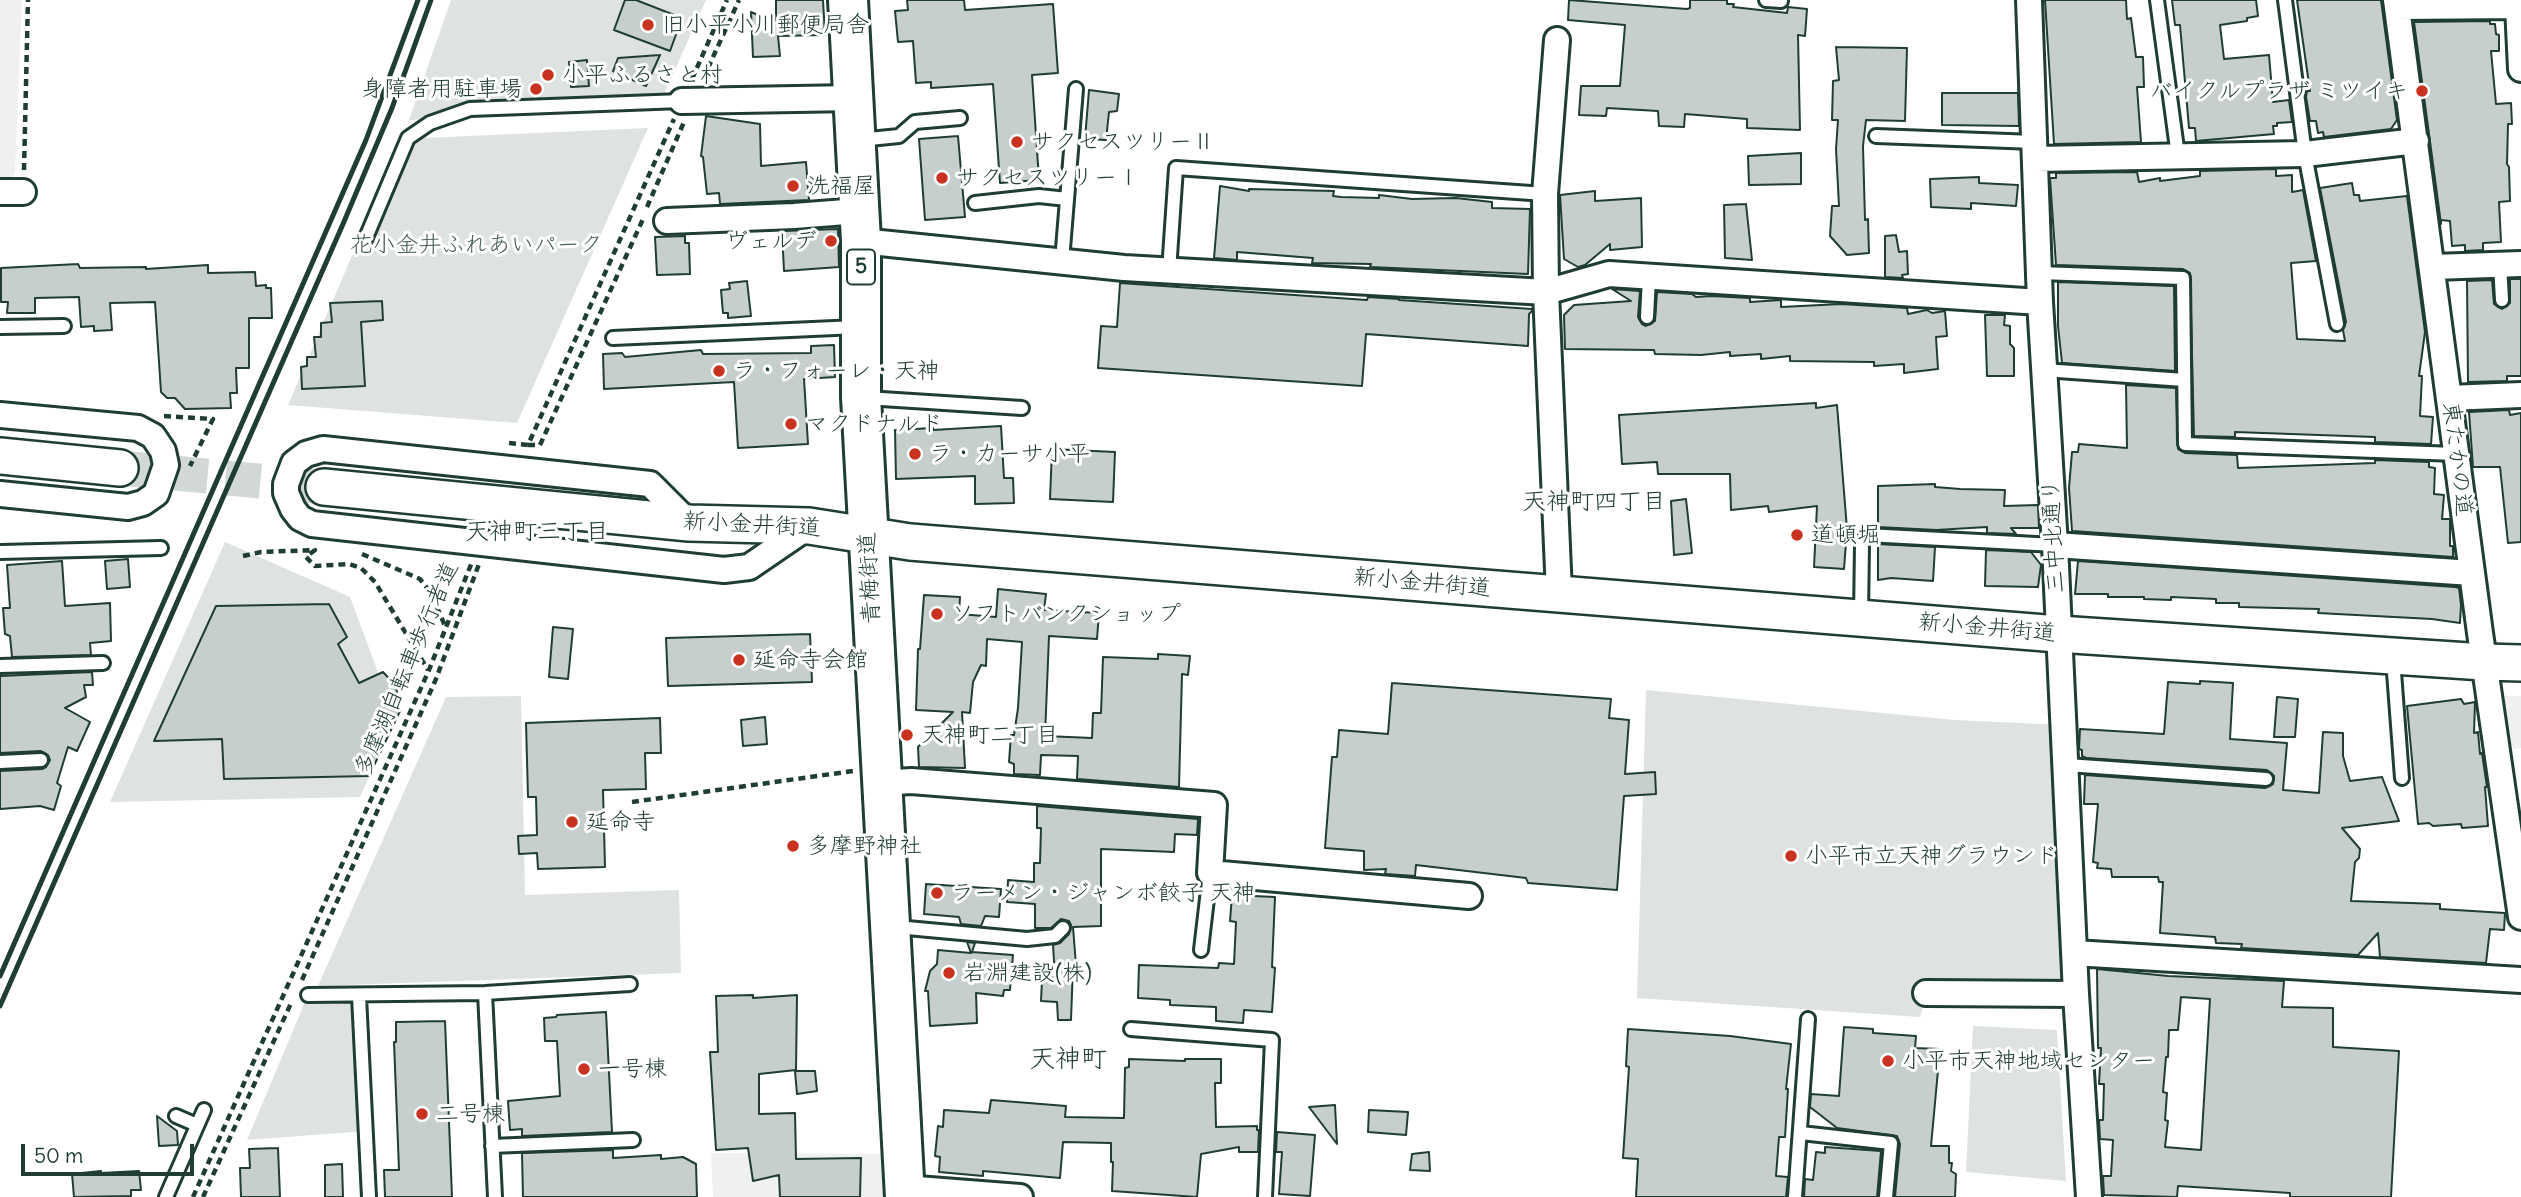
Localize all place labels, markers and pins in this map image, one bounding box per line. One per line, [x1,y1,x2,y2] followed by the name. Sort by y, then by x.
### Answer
[662,11,869,39] place label: 旧小平小川郵便局舎
[640,17,656,33] marker: 旧小平小川郵便局舎
[562,61,723,89] place label: 小平ふるさと村
[540,67,556,83] marker: 小平ふるさと村
[361,75,522,103] place label: 身障者用駐車場
[2150,77,2408,105] place label: バイクルプラザ ミツイキ
[528,81,544,97] marker: 身障者用駐車場
[2414,83,2430,99] marker: バイクルプラザ ミツイキ
[1031,128,1215,156] place label: サクセスツリーⅡ
[1009,134,1025,150] marker: サクセスツリーⅡ
[956,164,1140,192] place label: サクセスツリーⅠ
[934,170,950,186] marker: サクセスツリーⅠ
[807,172,876,200] place label: 洗福屋
[785,178,801,194] marker: 洗福屋
[725,227,817,255] place label: ヴェルデ
[823,233,839,249] marker: ヴェルデ
[733,357,940,385] place label: ラ・フォーレ・天神
[711,363,727,379] marker: ラ・フォーレ・天神
[805,410,943,438] place label: マクドナルド
[783,416,799,432] marker: マクドナルド
[929,440,1090,468] place label: ラ・カーサ小平
[907,446,923,462] marker: ラ・カーサ小平
[1811,521,1880,549] place label: 道頓堀
[1789,527,1805,543] marker: 道頓堀
[951,600,1181,628] place label: ソフトバンクショップ
[929,606,945,622] marker: ソフトバンクショップ
[753,646,868,674] place label: 延命寺会館
[731,652,747,668] marker: 延命寺会館
[921,721,1059,749] place label: 天神町二丁目
[899,727,915,743] marker: 天神町二丁目
[586,808,655,836] place label: 延命寺
[564,814,580,830] marker: 延命寺
[807,832,922,860] place label: 多摩野神社
[785,838,801,854] marker: 多摩野神社
[1805,842,2058,870] place label: 小平市立天神グラウンド
[1783,848,1799,864] marker: 小平市立天神グラウンド
[951,879,1255,907] place label: ラーメン・ジャンボ餃子 天神
[929,885,945,901] marker: ラーメン・ジャンボ餃子 天神
[963,959,1092,987] place label: 岩淵建設(株)
[941,965,957,981] marker: 岩淵建設(株)
[1902,1047,2155,1075] place label: 小平市天神地域センター
[1880,1053,1896,1069] marker: 小平市天神地域センター
[598,1055,667,1083] place label: 一号棟
[576,1061,592,1077] marker: 一号棟
[436,1100,505,1128] place label: 二号棟
[414,1106,430,1122] marker: 二号棟

